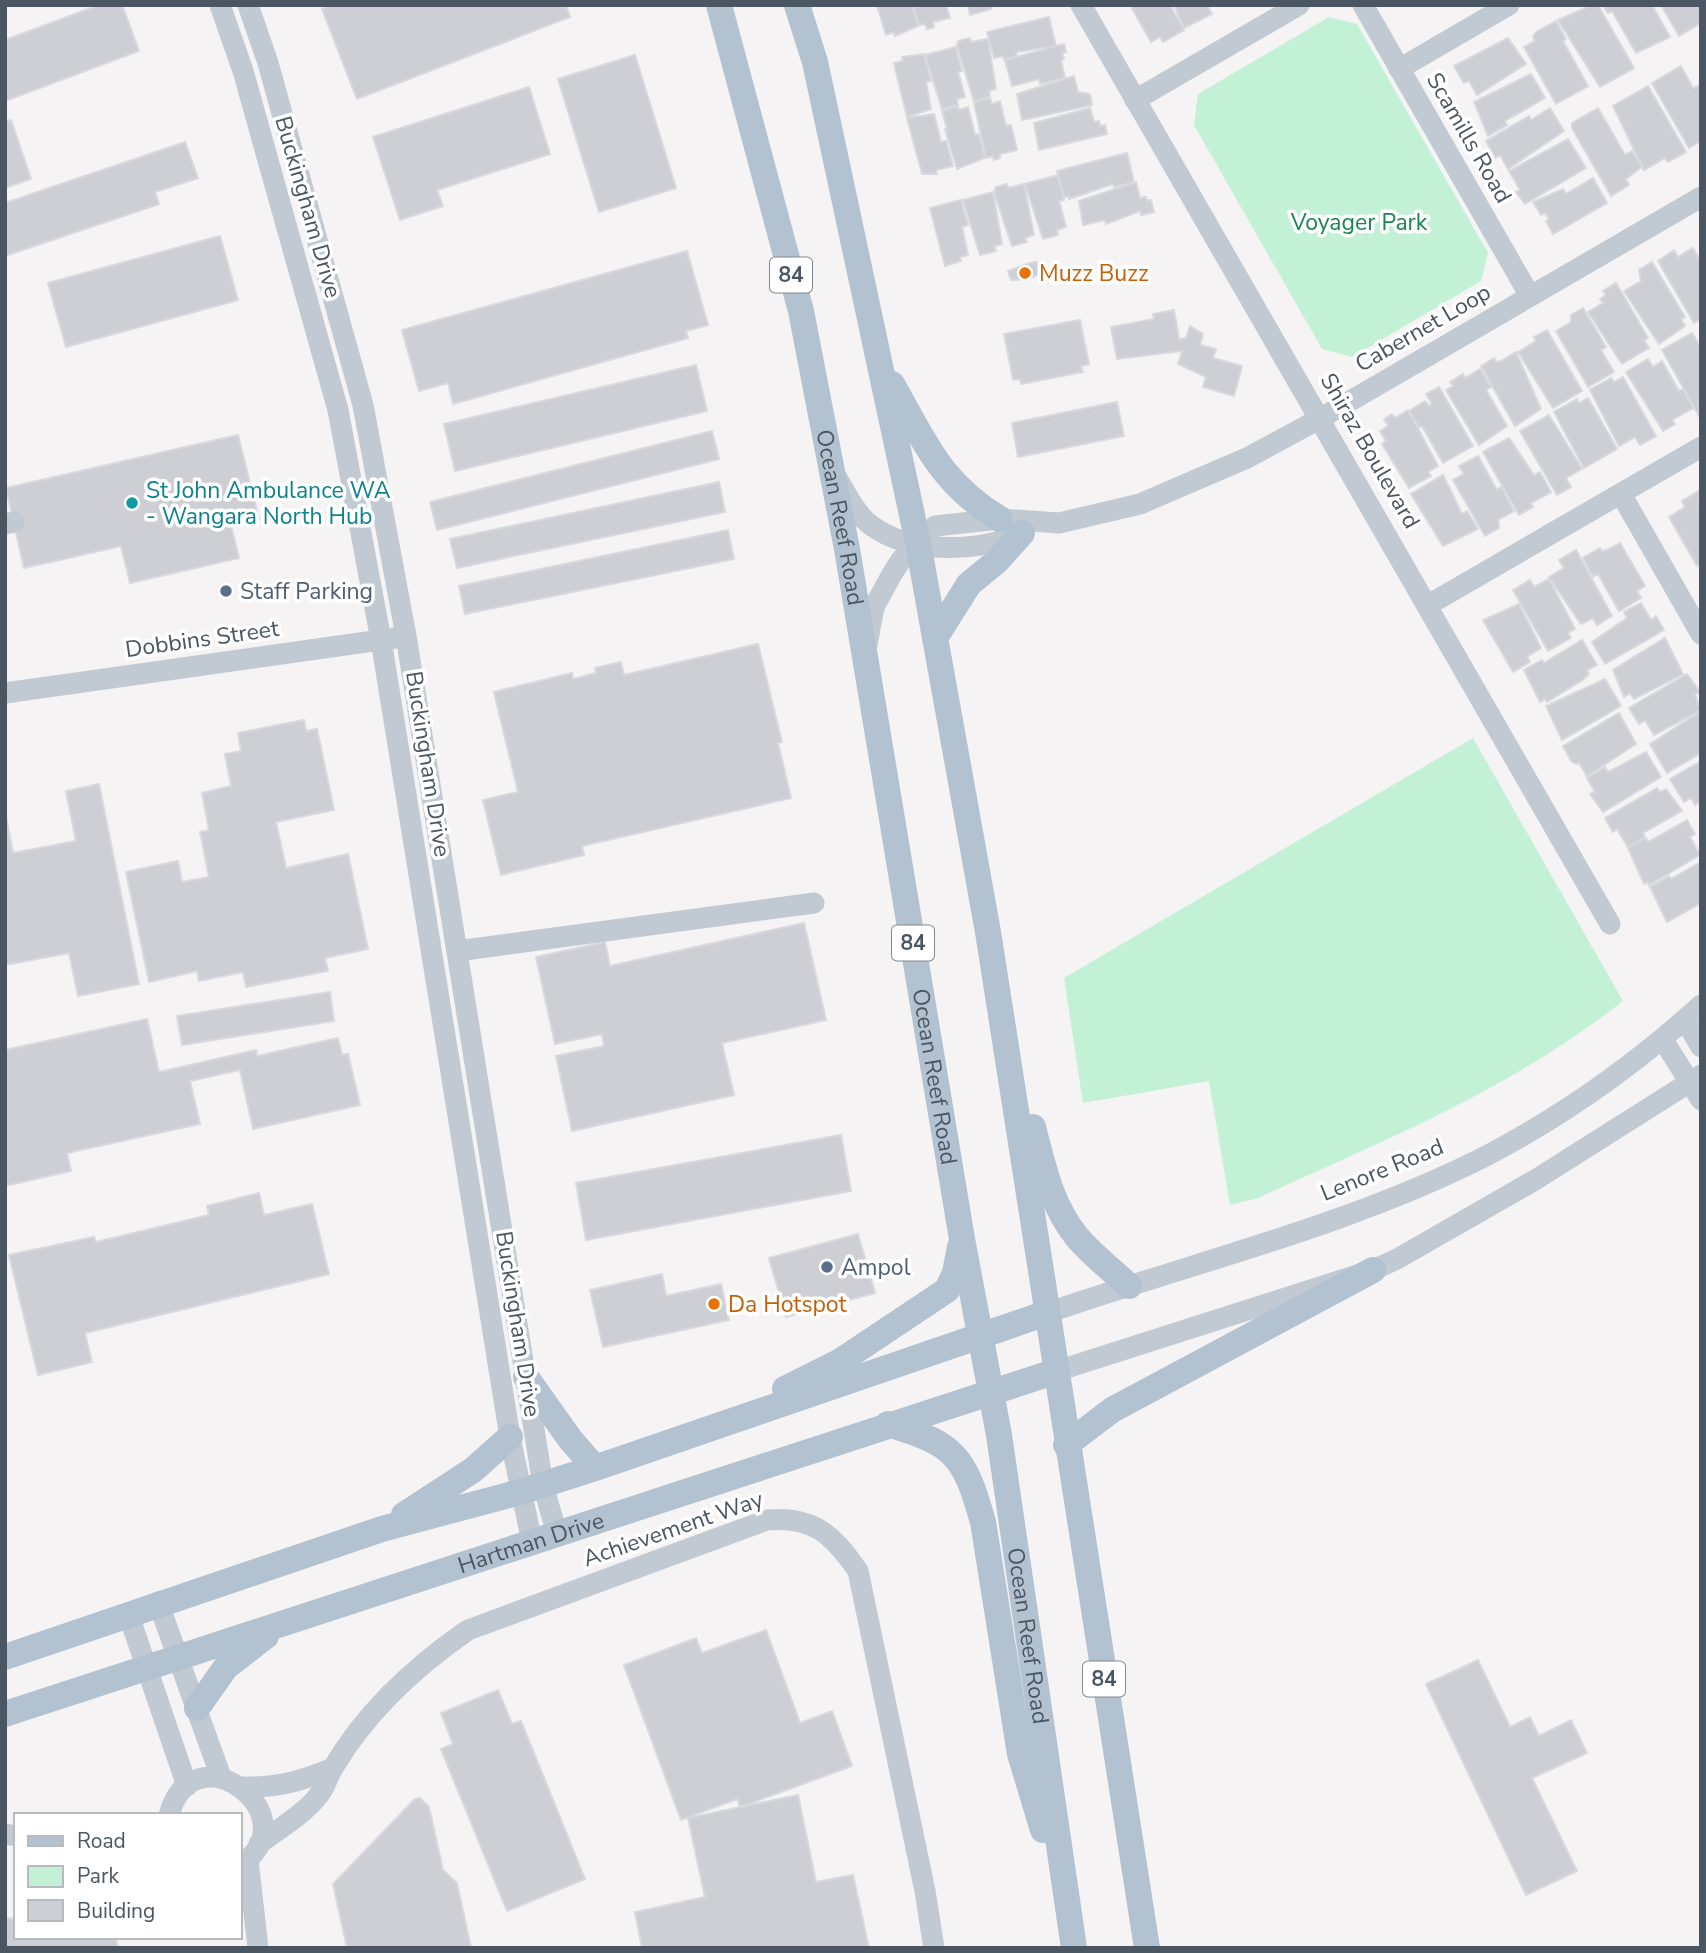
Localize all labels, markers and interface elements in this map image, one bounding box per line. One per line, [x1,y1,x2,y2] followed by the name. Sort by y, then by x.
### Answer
[1419,67,1519,209] street label: Scamills Road
[267,112,349,302] street label: Buckingham Drive
[1290,207,1428,238] park label: Voyager Park
[770,258,812,292] road number: 84
[1039,258,1149,289] place label: Muzz Buzz
[1017,265,1033,281] marker: Muzz Buzz
[1350,277,1496,379] street label: Cabernet Loop
[1313,368,1427,534] street label: Shiraz Boulevard
[809,427,872,608] street label: Ocean Reef Road
[146,475,391,532] place label: St John Ambulance WA - Wangara North Hub
[124,495,140,511] marker: St John Ambulance WA - Wangara North Hub
[240,576,373,607] place label: Staff Parking
[218,583,234,599] marker: Staff Parking
[123,613,282,665] street label: Dobbins Street
[398,669,458,859] street label: Buckingham Drive
[892,926,934,960] road number: 84
[905,986,965,1167] street label: Ocean Reef Road
[1316,1131,1448,1209] street label: Lenore Road
[488,1229,548,1419] street label: Buckingham Drive
[841,1252,911,1283] place label: Ampol
[819,1259,835,1275] marker: Ampol
[728,1289,848,1320] place label: Da Hotspot
[706,1296,722,1312] marker: Da Hotspot
[579,1484,767,1574] street label: Achievement Way
[454,1504,608,1581] street label: Hartman Drive
[1000,1545,1057,1726] street label: Ocean Reef Road
[1083,1662,1125,1696] road number: 84
[14,1813,242,1939] legend
[77,1827,126,1855] text: Road
[77,1862,119,1890] text: Park
[77,1897,155,1925] text: Building

